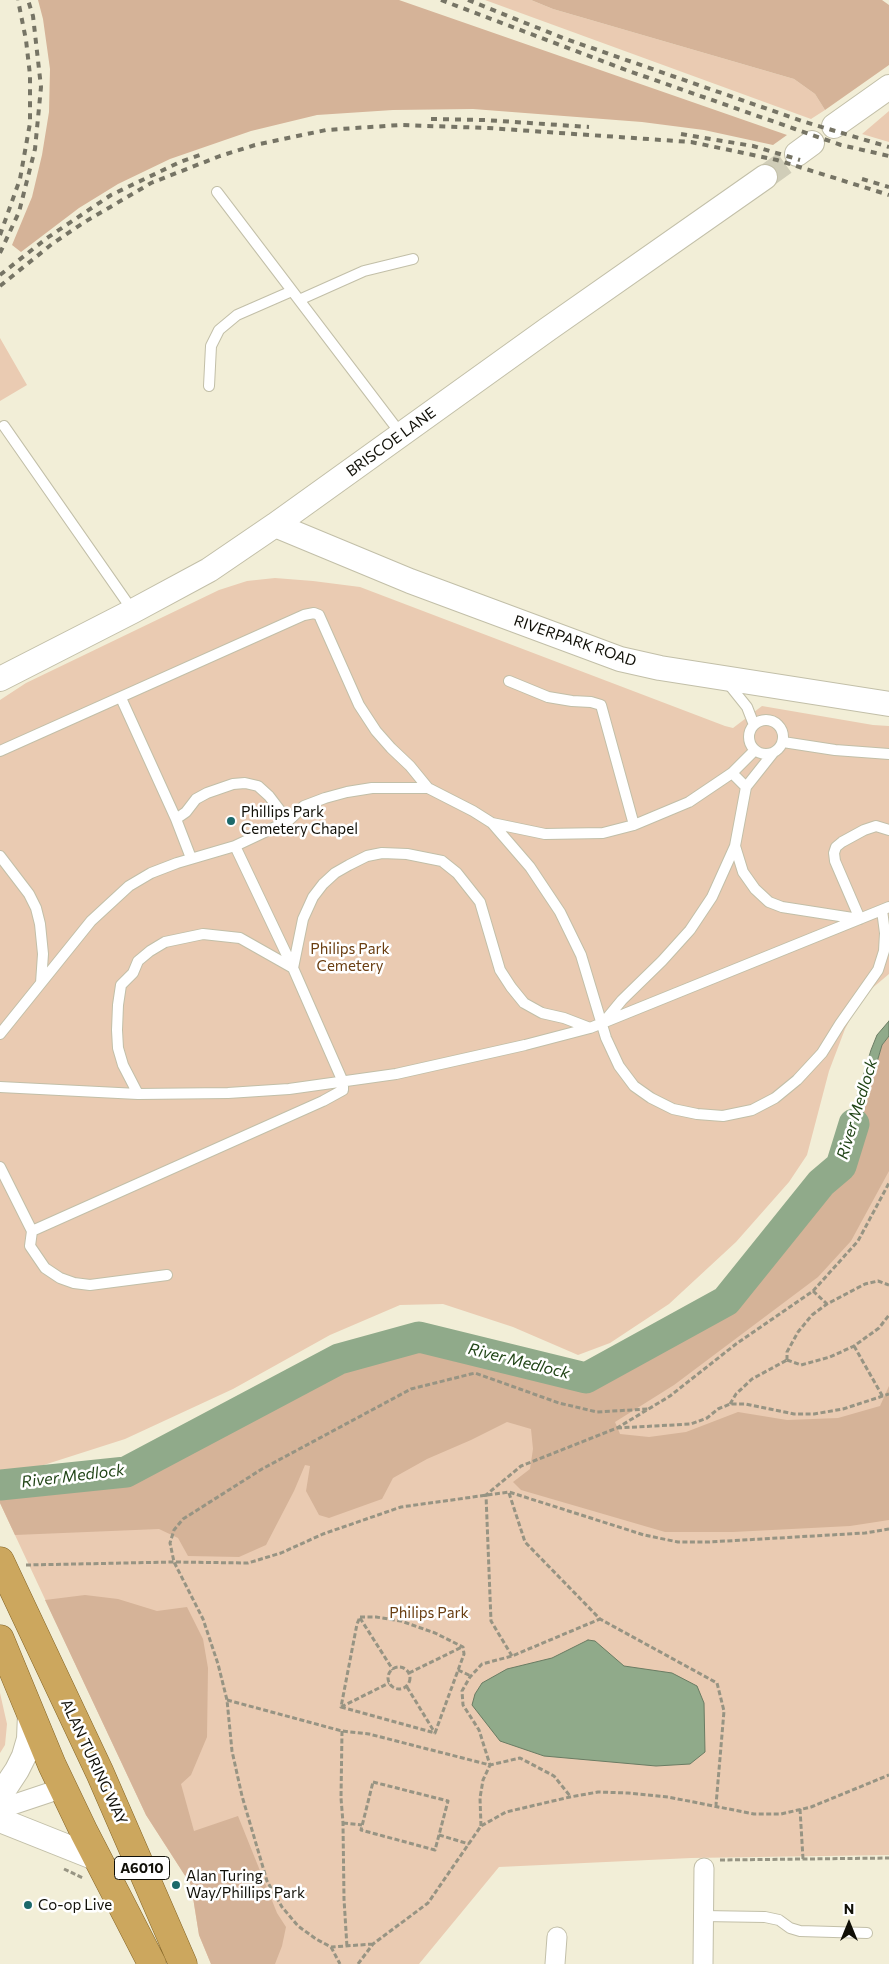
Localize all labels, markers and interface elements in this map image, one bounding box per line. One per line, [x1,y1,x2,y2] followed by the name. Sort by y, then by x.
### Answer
[343,404,439,480] street label: BRISCOE LANE
[511,612,639,670] street label: RIVERPARK ROAD
[241,803,358,838] place label: Phillips Park Cemetery Chapel
[225,815,237,827] marker: Phillips Park Cemetery Chapel
[310,940,390,975] park label: Philips Park Cemetery
[833,1056,881,1162] water label: River Medlock
[466,1339,572,1383] water label: River Medlock
[20,1460,126,1492] water label: River Medlock
[389,1604,469,1622] park label: Philips Park
[57,1696,131,1828] street label: ALAN TURING WAY
[114,1856,170,1880] road number: A6010
[186,1867,305,1902] place label: Alan Turing Way/Phillips Park
[170,1879,182,1891] marker: Alan Turing Way/Phillips Park
[38,1896,112,1914] place label: Co-op Live
[22,1899,34,1911] marker: Co-op Live
[824,1899,874,1949] north arrow
[844,1900,854,1917] text: N

